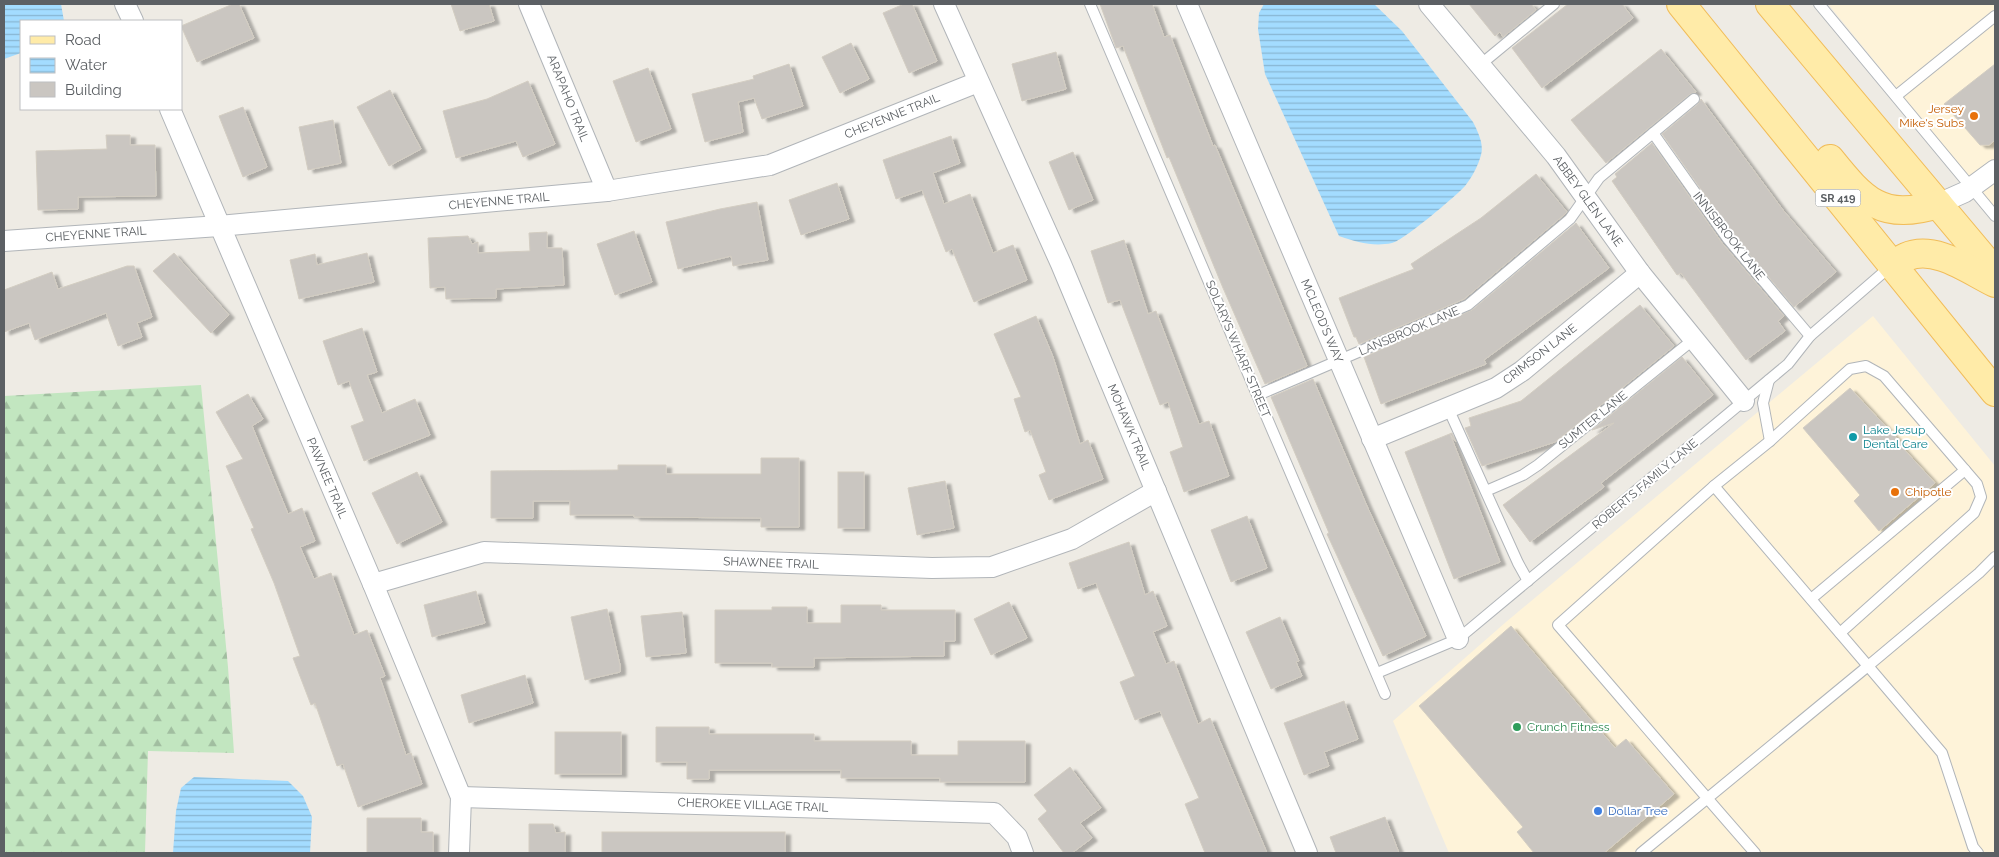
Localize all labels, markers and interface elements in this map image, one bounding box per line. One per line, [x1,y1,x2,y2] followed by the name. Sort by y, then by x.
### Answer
[20,20,182,110] legend
[65,31,101,49] text: Road
[544,52,592,144] street label: ARAPAHO TRAIL
[65,56,108,74] text: Water
[65,81,122,99] text: Building
[842,91,942,141] street label: CHEYENNE TRAIL
[1899,102,1964,130] place label: Jersey Mike's Subs
[1968,110,1980,122] marker: Jersey Mike's Subs
[1550,153,1626,249] street label: ABBEY GLEN LANE
[1690,189,1768,283] street label: INNISBROOK LANE
[448,190,550,212] street label: CHEYENNE TRAIL
[1816,190,1860,207] road number: SR 419
[45,223,147,245] street label: CHEYENNE TRAIL
[1298,277,1346,365] street label: MCLEOD'S WAY
[1203,278,1274,420] street label: SOLARYS WHARF STREET
[1357,303,1461,359] street label: LANSBROOK LANE
[1500,321,1580,387] street label: CRIMSON LANE
[1105,382,1153,472] street label: MOHAWK TRAIL
[1556,388,1630,452] street label: SUMTER LANE
[1863,423,1928,451] place label: Lake Jesup Dental Care
[1847,431,1859,443] marker: Lake Jesup Dental Care
[304,435,350,521] street label: PAWNEE TRAIL
[1589,436,1701,532] street label: ROBERTS FAMILY LANE
[1905,485,1952,499] place label: Chipotle
[1889,486,1901,498] marker: Chipotle
[723,554,819,572] street label: SHAWNEE TRAIL
[1527,720,1610,734] place label: Crunch Fitness
[1511,721,1523,733] marker: Crunch Fitness
[677,795,829,815] street label: CHEROKEE VILLAGE TRAIL
[1608,804,1668,818] place label: Dollar Tree
[1592,805,1604,817] marker: Dollar Tree

